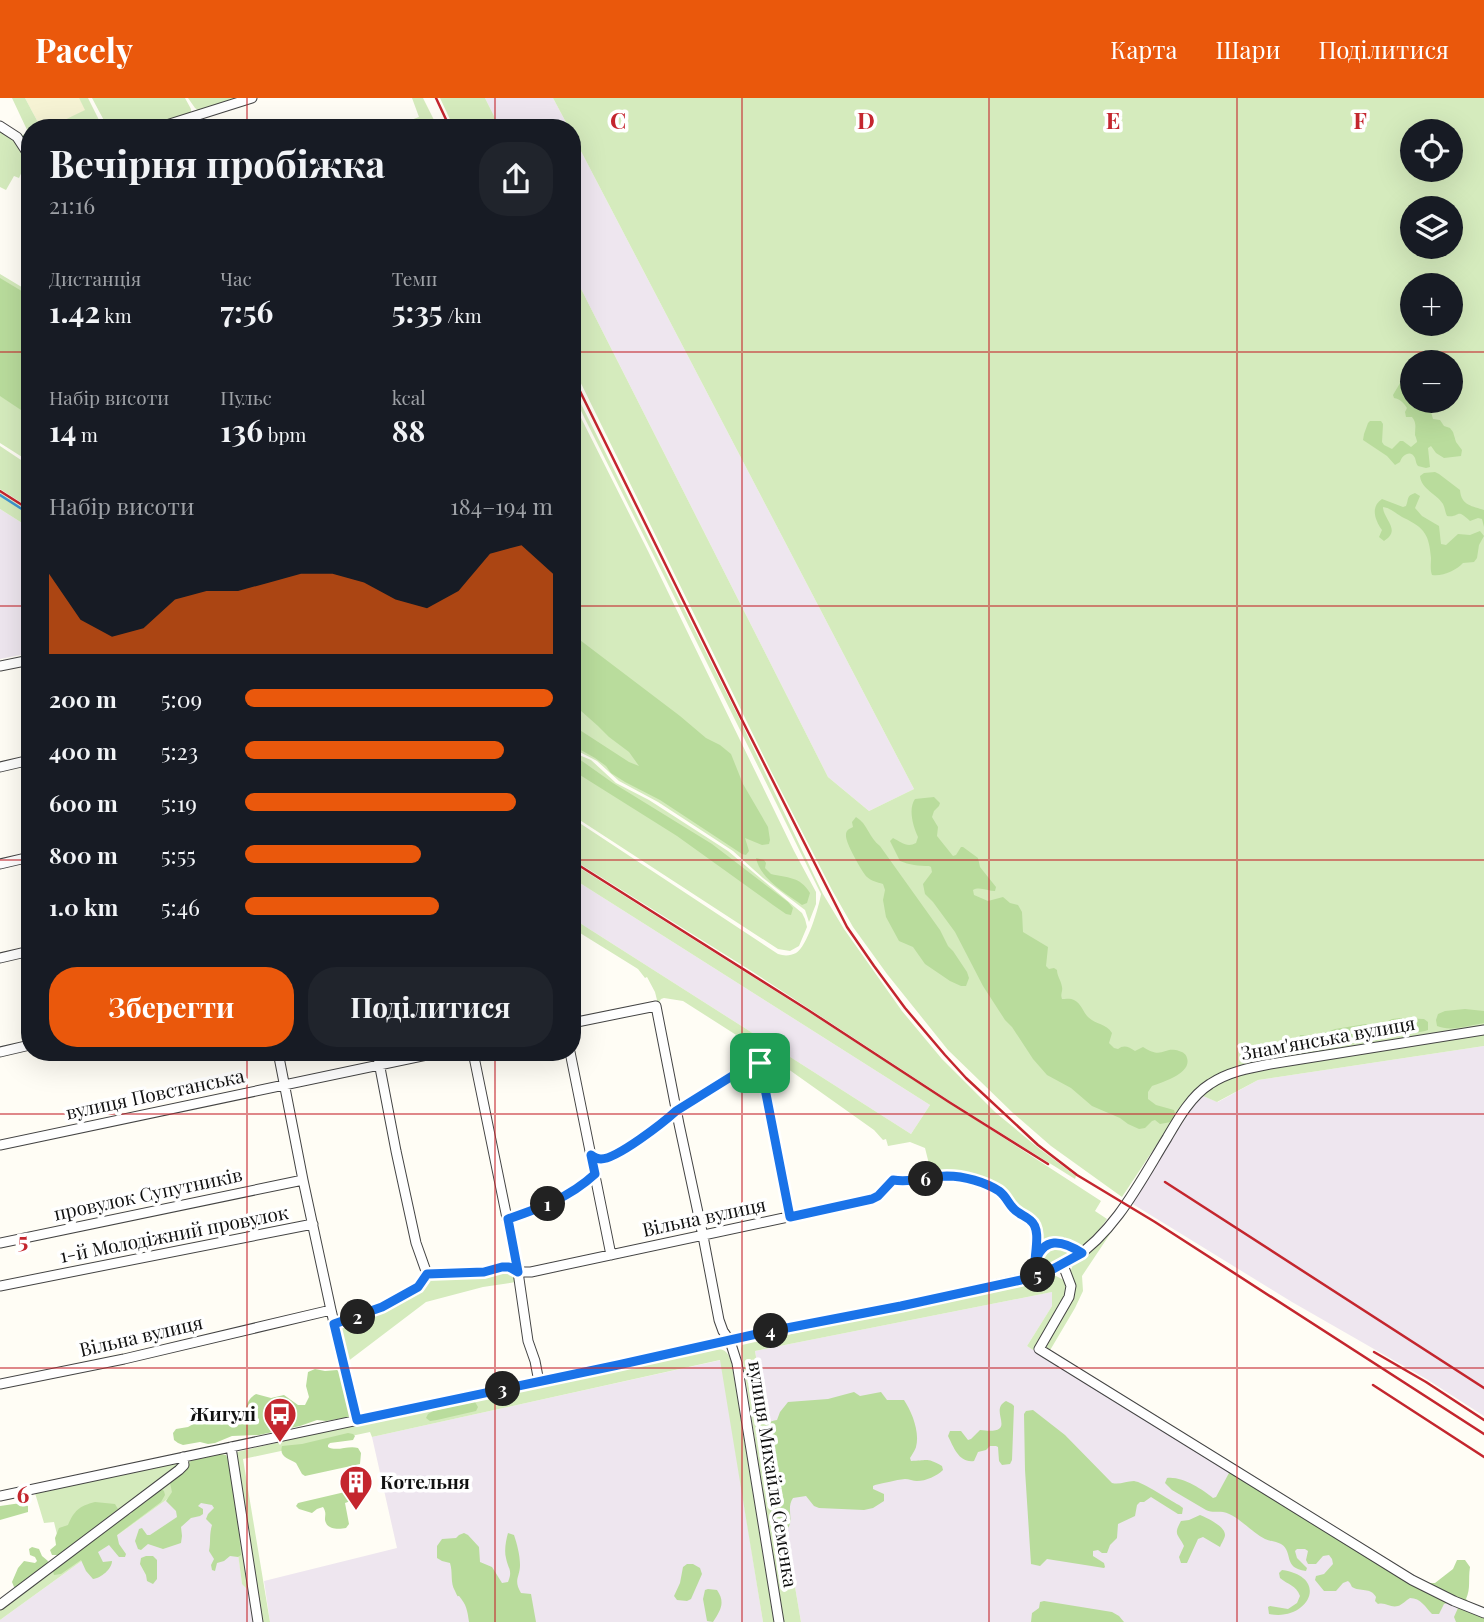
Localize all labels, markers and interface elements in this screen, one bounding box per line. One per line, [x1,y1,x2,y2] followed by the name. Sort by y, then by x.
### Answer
[35,27,133,71] text: Pacely
[1110,33,1178,65] text: Карта
[1216,33,1281,65] text: Шари
[1319,33,1449,65] text: Поділитися
[610,104,626,135] text: C
[857,104,875,135] text: D
[1106,104,1120,135] text: E
[1353,104,1367,135] text: F
[1400,119,1463,413] map controls
[1400,119,1463,182] button: locate
[49,137,385,188] text: Вечірня пробіжка
[479,142,553,216] button: share
[49,189,95,220] text: 21:16
[1400,196,1463,259] button: layers
[49,265,141,291] text: Дистанція
[220,265,252,291] text: Час
[392,265,437,291] text: Темп
[1400,273,1463,336] button: +
[49,291,100,331] text: 1.42
[220,291,273,331] text: 7:56
[392,291,443,331] text: 5:35
[100,302,132,328] text: km
[443,302,482,328] text: /km
[1400,350,1463,413] button: −
[49,384,169,410] text: Набір висоти
[220,384,272,410] text: Пульс
[392,384,426,410] text: kcal
[49,410,76,450] text: 14
[220,410,263,450] text: 136
[392,410,425,450] text: 88
[76,421,98,447] text: m
[263,421,306,447] text: bpm
[49,490,194,521] text: Набір висоти
[450,490,553,521] text: 184–194 m
[49,683,117,714] text: 200 m
[161,683,202,714] text: 5:09
[49,735,117,766] text: 400 m
[161,735,198,766] text: 5:23
[49,787,118,818] text: 600 m
[161,787,197,818] text: 5:19
[49,839,118,870] text: 800 m
[161,839,196,870] text: 5:55
[49,891,118,922] text: 1.0 km
[161,891,200,922] text: 5:46
[49,967,294,1047] button: Зберегти
[308,967,553,1047] button: Поділитися
[1239,1009,1417,1065] street label: Знам'янська вулиця
[730,1033,790,1093] pin
[741,1044,779,1082] icon: arrive
[63,1061,247,1125] street label: вулиця Повстанська
[51,1160,244,1226] street label: провулок Супутників
[908,1162,944,1196] pin: 6
[920,1165,931,1191] text: 6
[530,1186,566,1222] pin: 1
[544,1190,551,1216] text: 1
[640,1190,768,1242] street label: Вільна вулиця
[57,1198,291,1268] street label: 1-й Молодіжний провулок
[18,1224,28,1255] text: 5
[1020,1258,1056,1292] pin: 5
[1033,1261,1042,1287] text: 5
[340,1300,376,1334] pin: 2
[353,1303,362,1329] text: 2
[77,1308,205,1362] street label: Вільна вулиця
[754,1314,788,1348] pin: 4
[765,1317,776,1343] text: 4
[743,1359,805,1590] street label: вулиця Михайла Семенка
[486,1372,520,1406] pin: 3
[498,1375,507,1401] text: 3
[261,1395,299,1444] bus stop icon: Жигулі
[189,1400,256,1426] place label: Жигулі
[337,1463,375,1512] building icon: Котельня
[380,1468,470,1494] place label: Котельня
[17,1478,30,1509] text: 6

